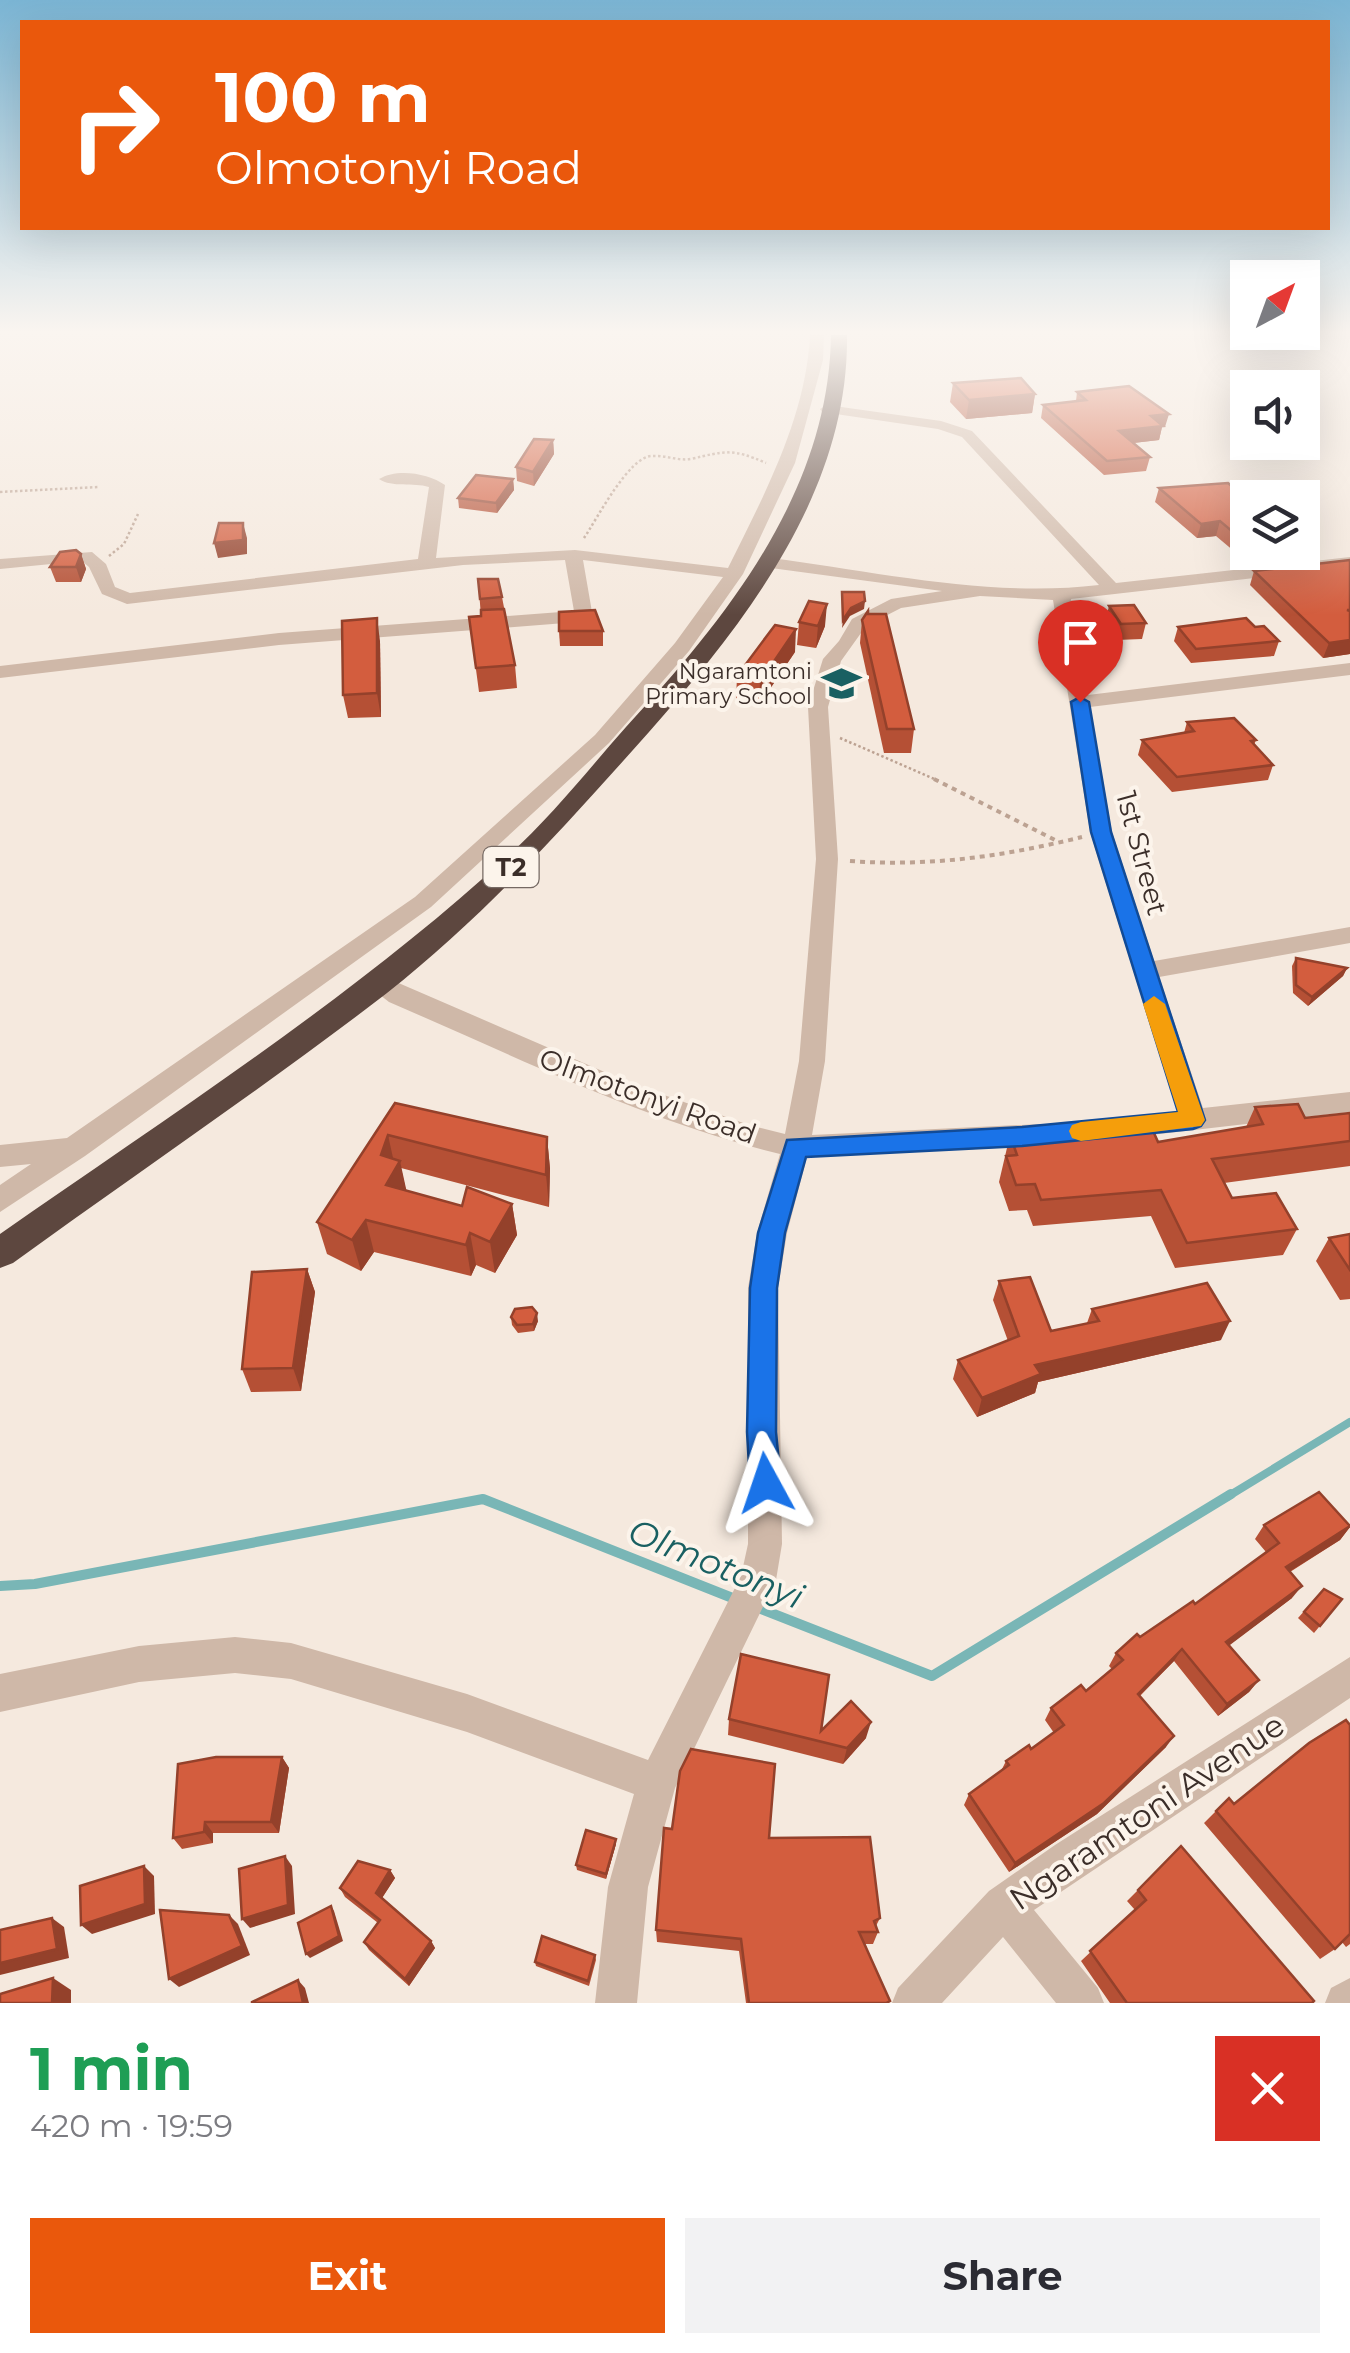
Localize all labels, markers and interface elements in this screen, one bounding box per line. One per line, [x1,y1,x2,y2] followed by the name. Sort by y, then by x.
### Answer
[215,54,431,140] text: 100 m
[50,60,180,190] icon: right
[215,140,582,195] text: Olmotonyi Road
[1230,260,1320,350] north arrow
[1230,260,1320,570] map controls
[1230,370,1320,460] button: sound
[1230,480,1320,570] button: layers
[1038,600,1123,703] pin
[1053,615,1108,670] icon: arrive
[645,658,812,710] place label: Ngaramtoni Primary School
[821,663,863,705] school or university icon: Ngaramtoni Primary School
[1109,787,1175,919] street label: 1st Street
[484,847,538,887] road number: T2
[535,1041,761,1151] street label: Olmotonyi Road
[714,1431,818,1535] position arrow
[622,1509,810,1618] water label: Olmotonyi
[1002,1705,1292,1918] street label: Ngaramtoni Avenue
[30,2032,193,2105] text: 1 min
[1215,2036,1320,2141] button: close
[30,2106,233,2145] text: 420 m · 19:59
[30,2218,665,2333] button: Exit
[685,2218,1320,2333] button: Share

